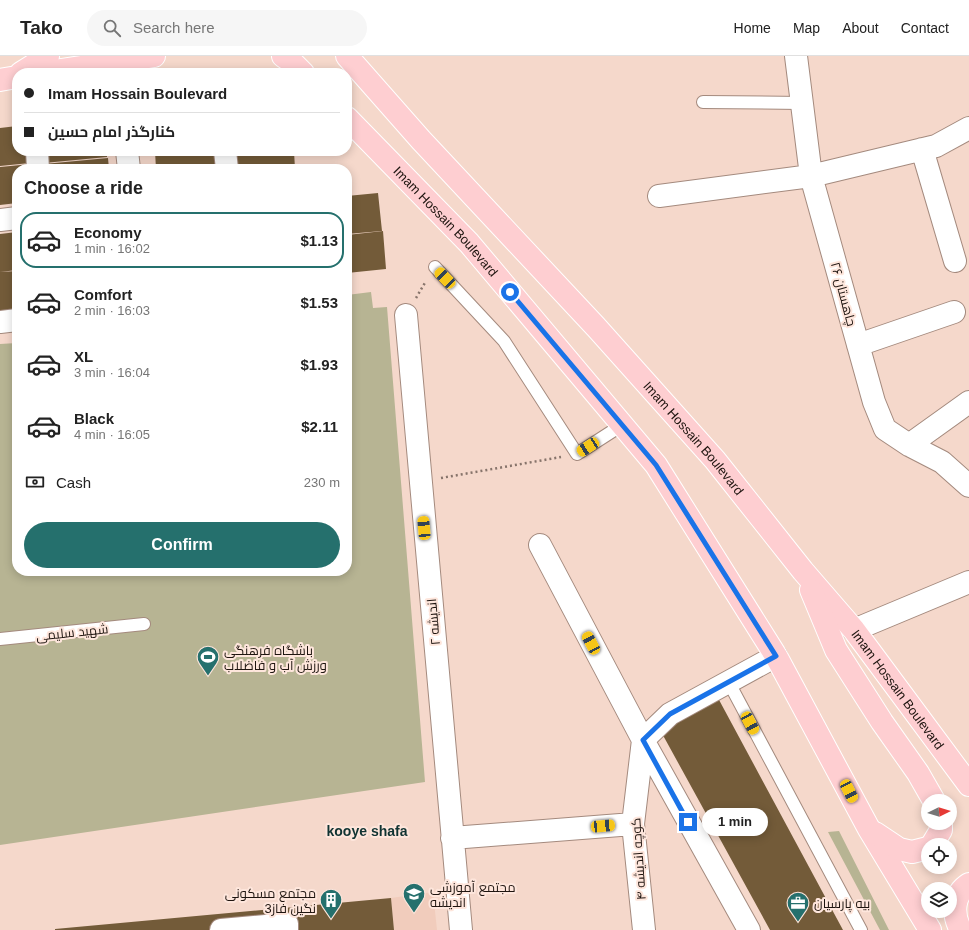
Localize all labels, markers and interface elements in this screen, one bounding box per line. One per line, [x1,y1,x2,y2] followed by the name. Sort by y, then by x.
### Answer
[87,10,367,46] search box
[20,17,63,38] text: Tako
[101,17,123,39] icon: search
[133,19,215,36] text: Search here
[734,20,771,36] text: Home
[793,20,820,36] text: Map
[842,20,879,36] text: About
[901,20,949,36] text: Contact
[48,85,227,102] text: Imam Hossain Boulevard
[48,123,175,140] text: کنارگذر امام حسین
[390,163,501,280] street label: Imam Hossain Boulevard
[24,178,143,198] text: Choose a ride
[26,222,62,258] icon: car
[74,224,142,241] text: Economy
[300,232,338,249] text: $1.13
[74,241,150,256] text: 1 min · 16:02
[826,261,859,328] street label: چاهستان ۲۶
[432,265,458,291] car
[501,283,519,301] route start
[26,284,62,320] icon: car
[74,286,132,303] text: Comfort
[300,294,338,311] text: $1.53
[74,303,150,318] text: 2 min · 16:03
[26,346,62,382] icon: car
[74,348,93,365] text: XL
[300,356,338,373] text: $1.93
[74,365,150,380] text: 3 min · 16:04
[640,378,747,498] street label: Imam Hossain Boulevard
[26,408,62,444] icon: car
[74,410,114,427] text: Black
[301,418,338,435] text: $2.11
[74,427,150,442] text: 4 min · 16:05
[575,435,601,459] car
[24,471,46,493] icon: cash
[56,474,91,491] text: Cash
[304,475,340,490] text: 230 m
[417,516,431,540] car
[24,522,340,568] button: Confirm
[424,598,443,646] street label: اندیشه ۲
[35,621,109,644] street label: شهید سلیمی
[848,627,947,752] street label: Imam Hossain Boulevard
[580,630,602,656] car
[224,643,327,673] place label: باشگاه فرهنگی ورزش آب و فاضلاب
[195,644,221,677] sports icon: باشگاه فرهنگی ورزش آب و فاضلاب
[739,710,761,736] car
[838,778,860,804] car
[921,794,957,830] north arrow
[921,794,957,918] map controls
[702,808,768,836] callout: 1 min
[679,813,697,831] route end
[718,814,752,829] text: 1 min
[628,817,651,901] street label: کوچه اندیشه ۴
[591,819,615,833] car
[327,823,408,839] district label: kooye shafa
[921,838,957,874] button: locate
[430,880,516,910] place label: مجتمع آموزشی اندیشه
[401,881,427,914] school or university icon: مجتمع آموزشی اندیشه
[921,882,957,918] button: layers
[225,886,316,916] place label: مجتمع مسکونی نگین فاز3
[318,887,344,920] building icon: مجتمع مسکونی نگین فاز3
[785,890,811,923] office icon: بیه پارسیان
[814,896,870,913] place label: بیه پارسیان

